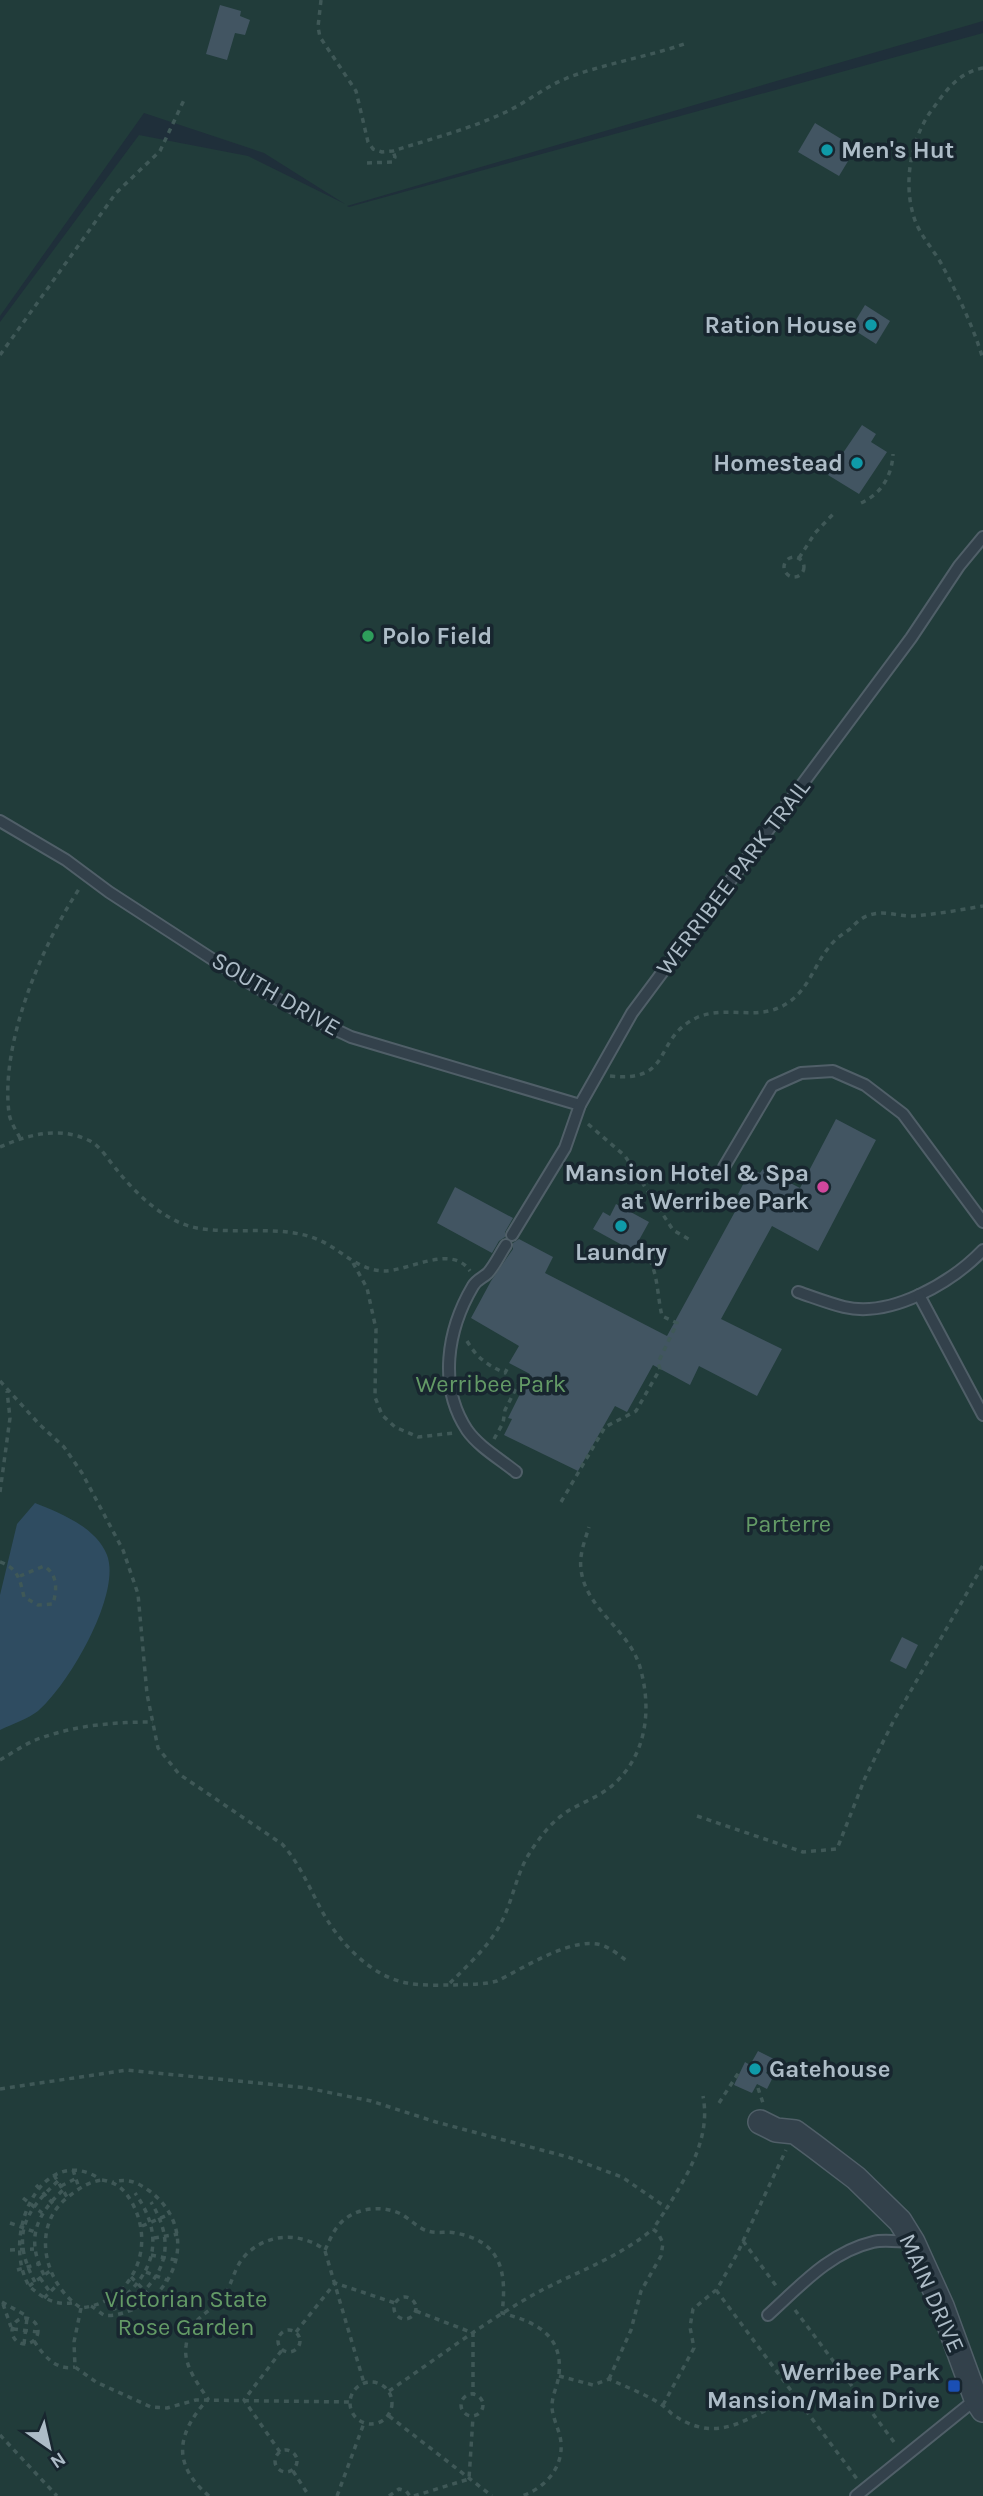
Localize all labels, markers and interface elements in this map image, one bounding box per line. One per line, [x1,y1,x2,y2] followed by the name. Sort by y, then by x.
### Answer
[841,136,954,164] place label: Men's Hut
[819,142,835,158] marker: Men's Hut
[705,311,857,339] place label: Ration House
[863,317,879,333] marker: Ration House
[713,449,843,477] place label: Homestead
[849,455,865,471] marker: Homestead
[382,622,492,650] place label: Polo Field
[360,628,376,644] marker: Polo Field
[650,773,816,981] street label: WERRIBEE PARK TRAIL
[207,946,345,1042] street label: SOUTH DRIVE
[565,1159,809,1215] place label: Mansion Hotel & Spa at Werribee Park
[815,1179,831,1195] marker: Mansion Hotel & Spa at Werribee Park
[613,1218,629,1234] marker: Laundry
[575,1238,667,1266] place label: Laundry
[416,1370,566,1398] park label: Werribee Park
[745,1510,831,1538] park label: Parterre
[769,2055,890,2083] place label: Gatehouse
[747,2061,763,2077] marker: Gatehouse
[893,2229,971,2357] street label: MAIN DRIVE
[105,2285,267,2341] park label: Victorian State Rose Garden
[707,2358,940,2414] place label: Werribee Park Mansion/Main Drive
[946,2378,962,2394] marker: Werribee Park Mansion/Main Drive
[14,2412,84,2482] north arrow
[46,2447,70,2473] text: N

